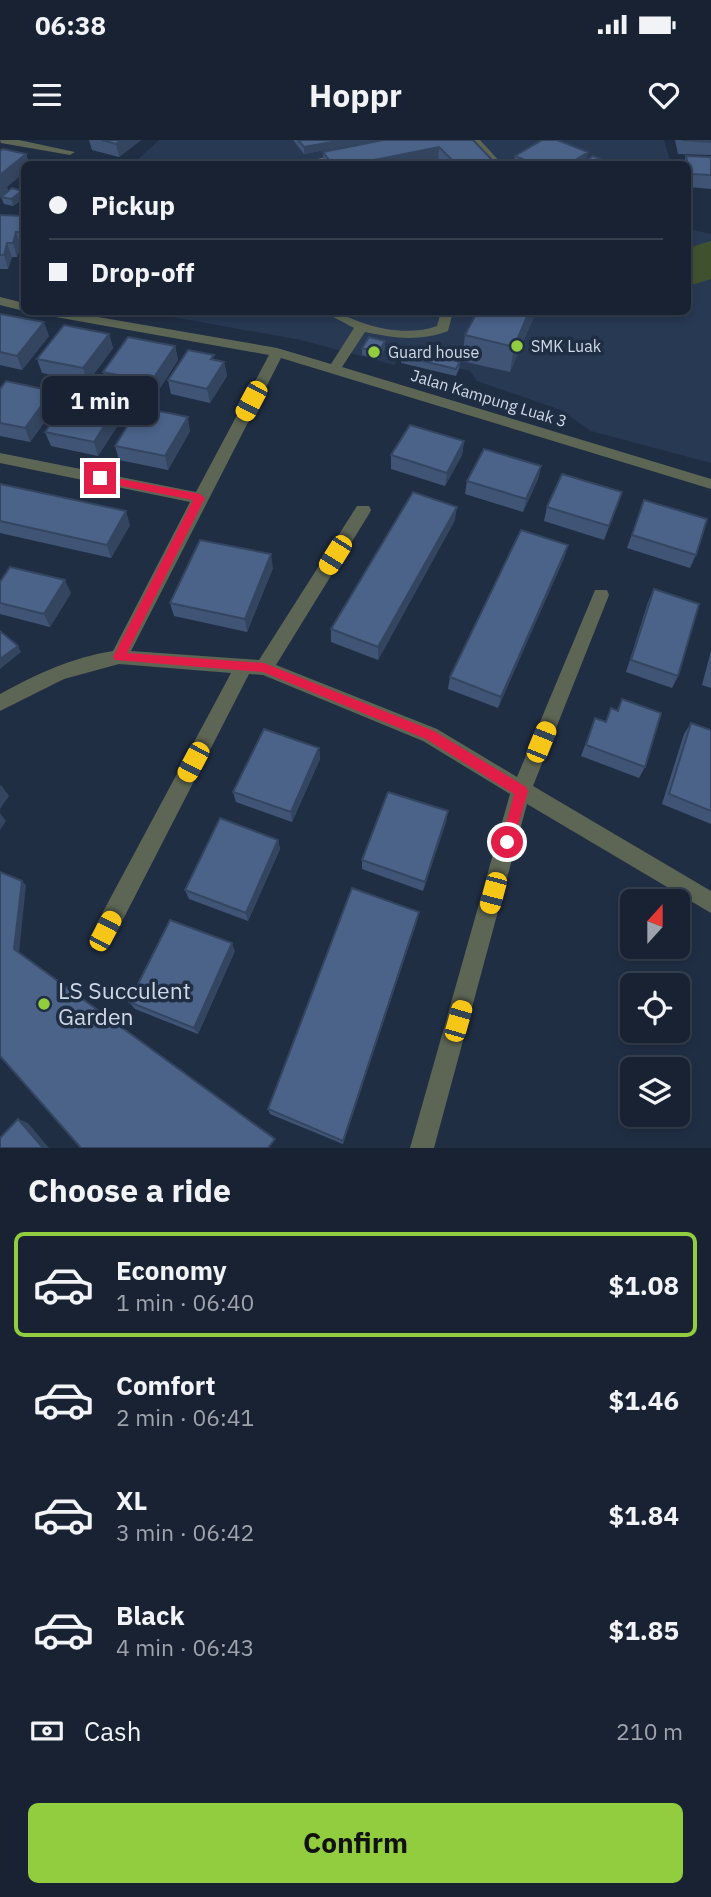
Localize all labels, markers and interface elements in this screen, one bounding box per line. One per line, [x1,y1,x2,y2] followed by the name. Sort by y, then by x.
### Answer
[35,8,106,42] text: 06:38
[309,74,402,116] text: Hoppr
[28,76,66,114] icon: menu
[645,76,683,114] icon: heart
[91,188,175,222] text: Pickup
[91,255,194,289] text: Drop-off
[531,336,602,356] place label: SMK Luak
[509,338,525,354] marker: SMK Luak
[388,342,480,362] place label: Guard house
[366,344,382,360] marker: Guard house
[409,365,569,431] street label: Jalan Kampung Luak 3
[42,376,158,426] callout: 1 min
[232,378,271,424] car
[70,385,130,415] text: 1 min
[84,462,116,494] route end
[315,532,356,578] car
[524,719,559,765] car
[174,739,213,785] car
[491,826,523,858] route start
[478,870,509,916] car
[620,889,690,959] north arrow
[620,889,690,1127] map controls
[86,908,125,954] car
[620,973,690,1043] button: locate
[58,975,191,1031] place label: LS Succulent Garden
[36,996,52,1012] marker: LS Succulent Garden
[443,998,474,1044] car
[620,1057,690,1127] button: layers
[28,1169,231,1211] text: Choose a ride
[32,1253,95,1316] icon: car
[116,1253,227,1287] text: Economy
[609,1268,679,1302] text: $1.08
[116,1287,254,1317] text: 1 min · 06:40
[32,1368,95,1431] icon: car
[116,1368,215,1402] text: Comfort
[609,1383,679,1417] text: $1.46
[116,1402,254,1432] text: 2 min · 06:41
[32,1483,95,1546] icon: car
[116,1483,147,1517] text: XL
[609,1498,679,1532] text: $1.84
[116,1517,254,1547] text: 3 min · 06:42
[32,1598,95,1661] icon: car
[116,1598,184,1632] text: Black
[609,1613,679,1647] text: $1.85
[116,1632,254,1662] text: 4 min · 06:43
[28,1712,66,1750] icon: cash
[84,1714,141,1748] text: Cash
[616,1716,683,1746] text: 210 m
[28,1803,683,1883] button: Confirm

